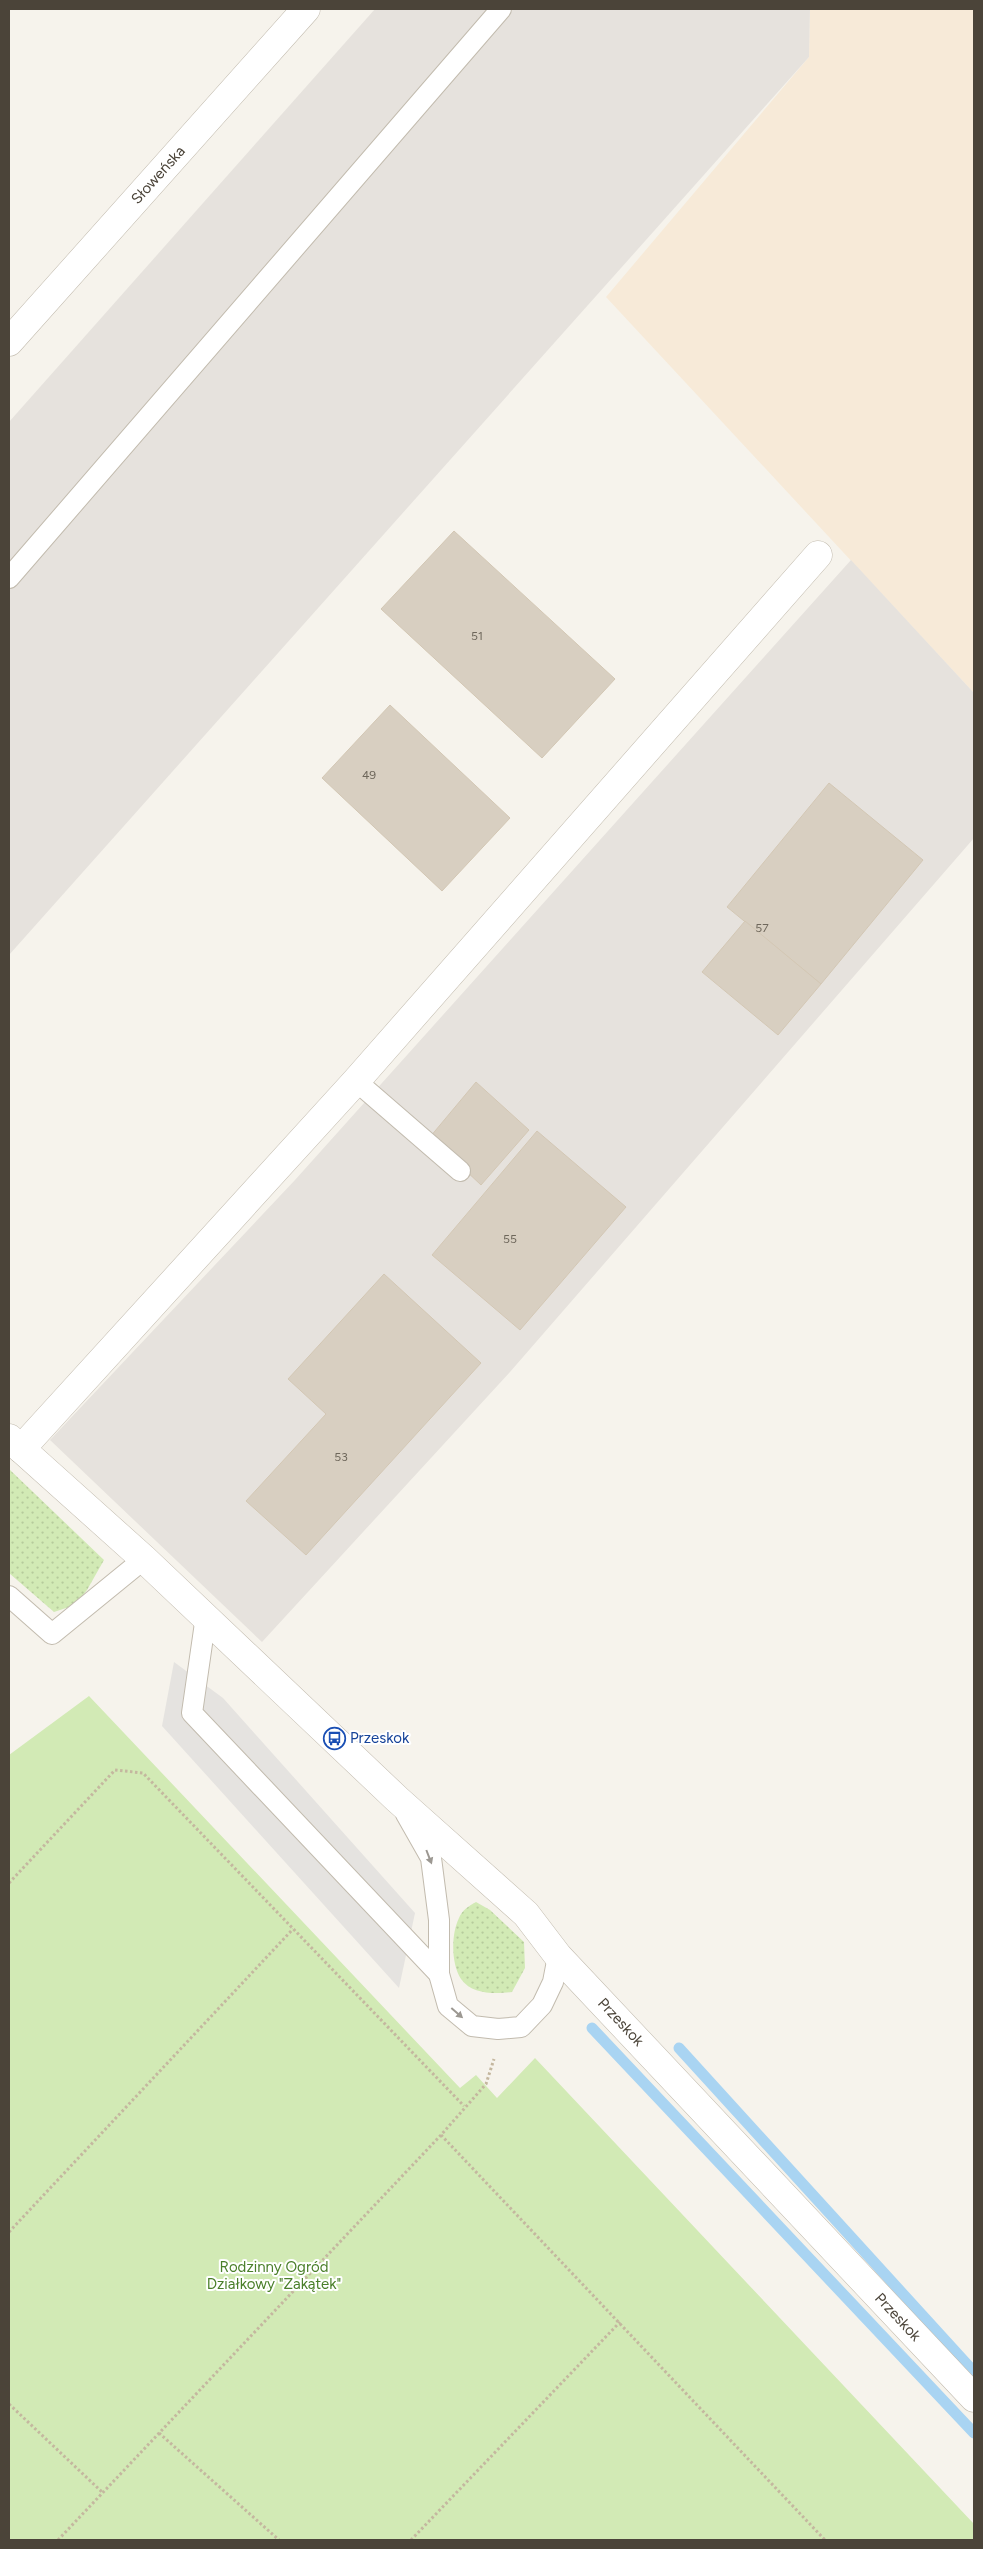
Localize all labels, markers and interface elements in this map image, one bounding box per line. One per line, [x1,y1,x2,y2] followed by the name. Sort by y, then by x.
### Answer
[127,142,189,208] street label: Słoweńska
[471,629,483,643] house number: 51
[362,768,376,782] house number: 49
[755,921,769,935] house number: 57
[503,1232,517,1246] house number: 55
[334,1450,348,1464] house number: 53
[322,1726,346,1750] bus stop icon: Przeskok
[350,1729,410,1747] place label: Przeskok
[425,1850,433,1865] one-way arrow
[594,1994,648,2050] street label: Przeskok
[450,2007,462,2019] one-way arrow
[207,2258,341,2293] park label: Rodzinny Ogród Działkowy "Zakątek"
[871,2289,925,2345] street label: Przeskok

